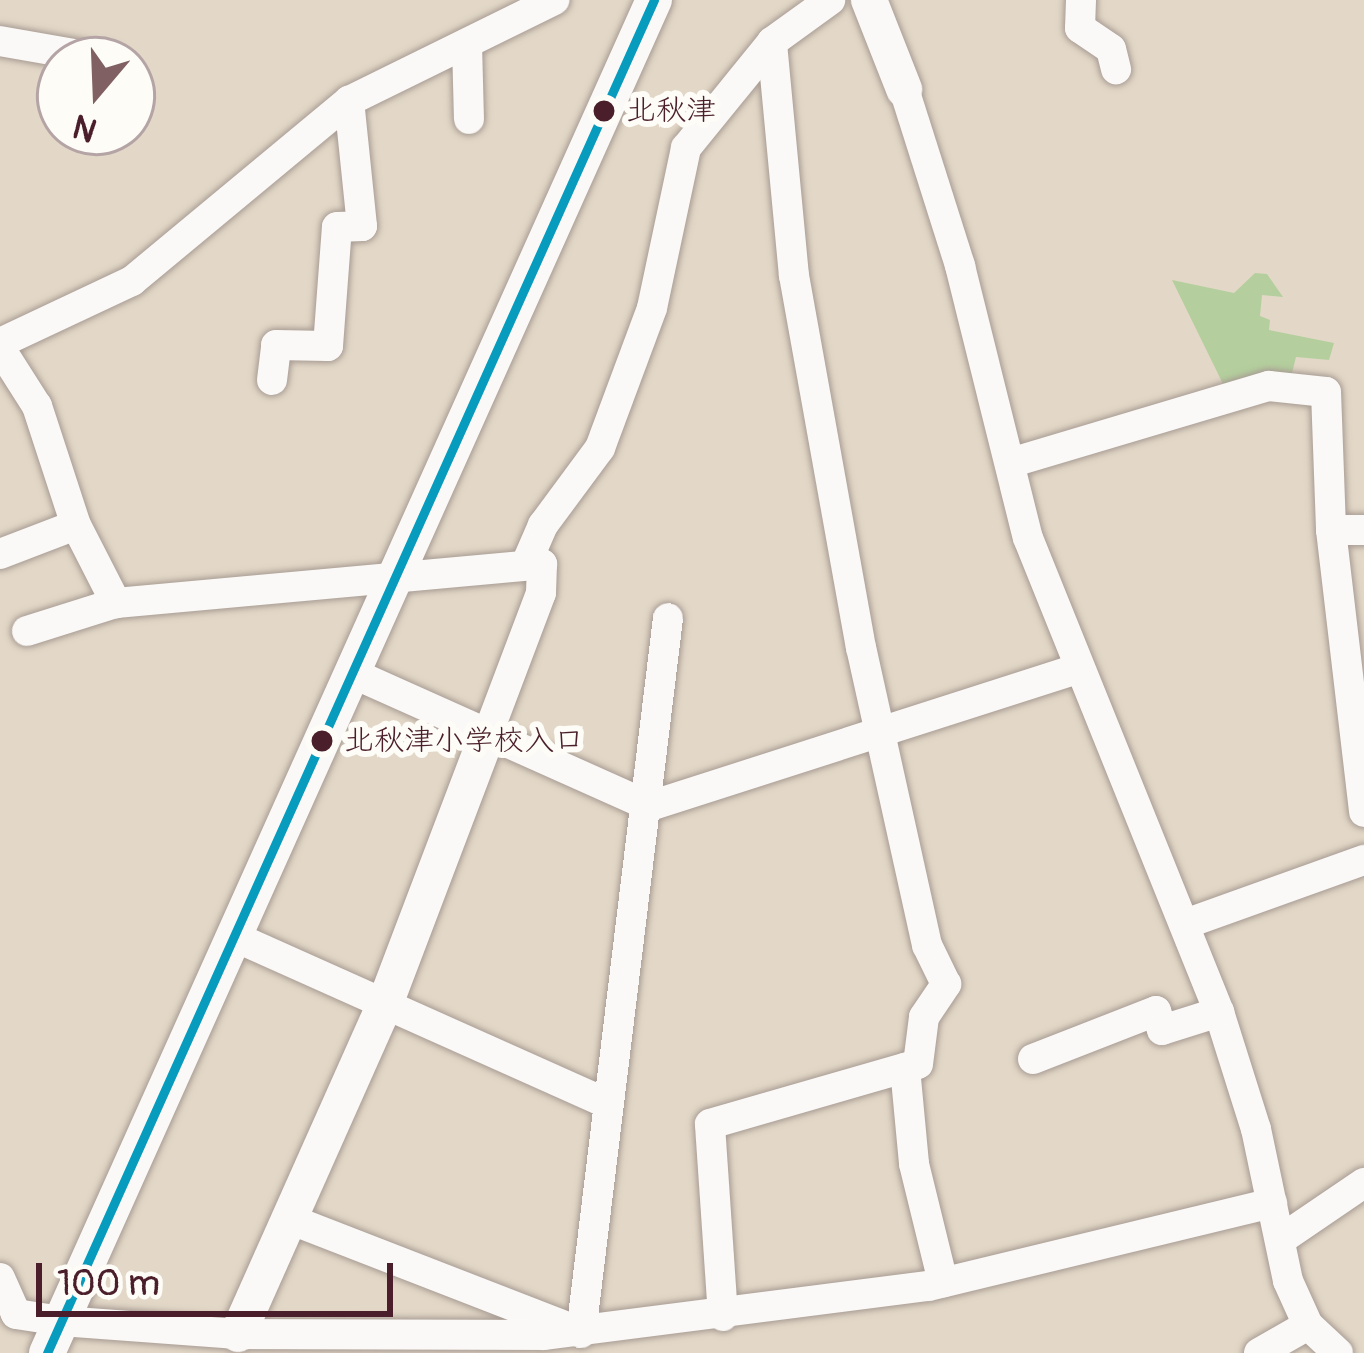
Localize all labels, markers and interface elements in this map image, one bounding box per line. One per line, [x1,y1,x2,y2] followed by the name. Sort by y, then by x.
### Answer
[36,36,156,156] north arrow
[626,93,716,129] place label: 北秋津
[593,100,615,122] marker: 北秋津
[68,105,102,151] text: N
[344,723,584,759] place label: 北秋津小学校入口
[311,730,333,752] marker: 北秋津小学校入口
[42,1239,399,1313] scale bar
[57,1261,160,1306] text: 100 m

